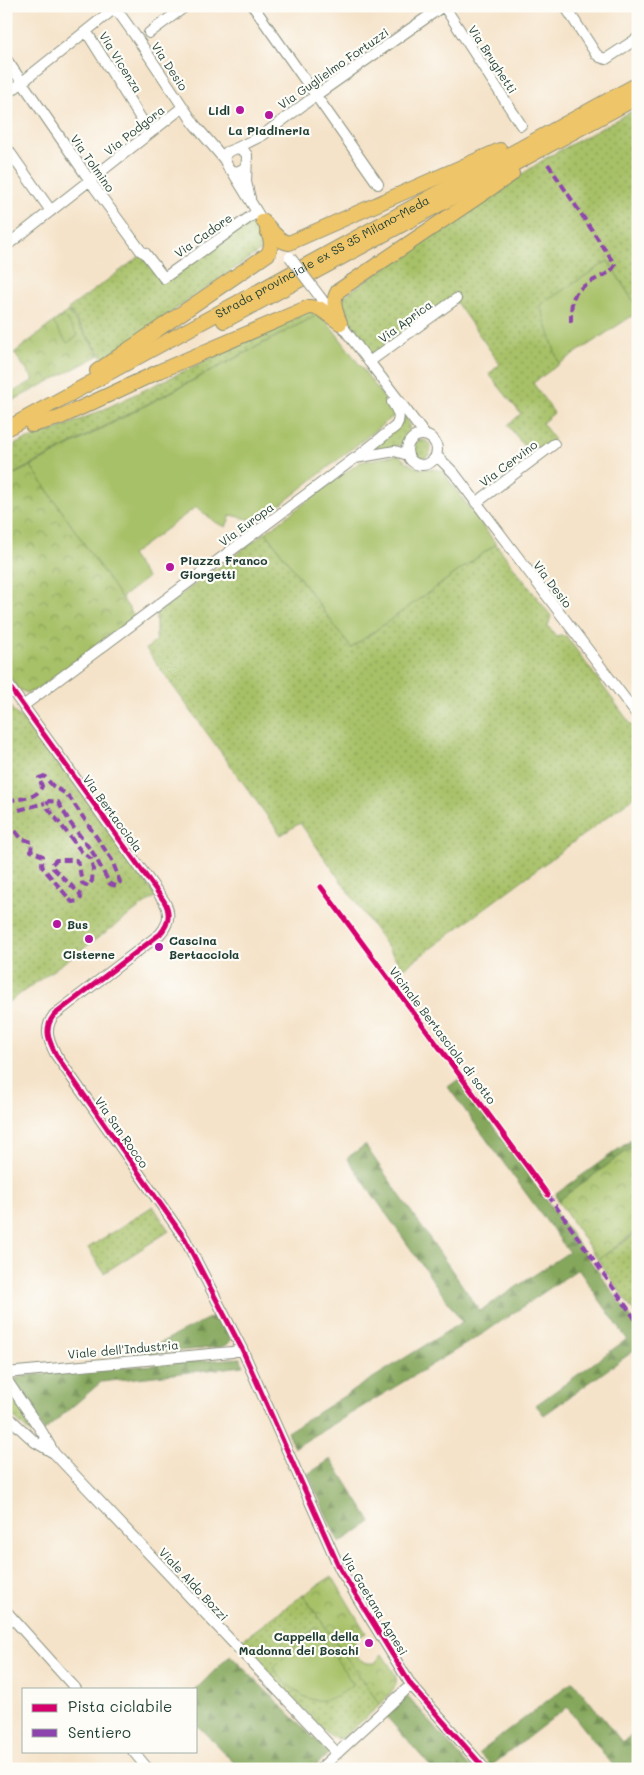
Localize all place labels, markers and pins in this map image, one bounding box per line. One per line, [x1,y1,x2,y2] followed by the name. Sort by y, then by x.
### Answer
[208,102,230,118] place label: Lidl
[234,104,246,116] marker: Lidl
[263,109,275,121] marker: La Piadineria
[228,122,310,138] place label: La Piadineria
[180,552,268,582] place label: Piazza Franco Giorgetti
[164,561,176,573] marker: Piazza Franco Giorgetti
[67,916,88,932] place label: Bus
[51,918,63,930] marker: Bus
[169,932,240,962] place label: Cascina Bertacciola
[83,933,95,945] marker: Cisterne
[153,941,165,953] marker: Cascina Bertacciola
[63,946,115,962] place label: Cisterne
[239,1628,359,1658] place label: Cappella della Madonna dei Boschi
[363,1637,375,1649] marker: Cappella della Madonna dei Boschi

